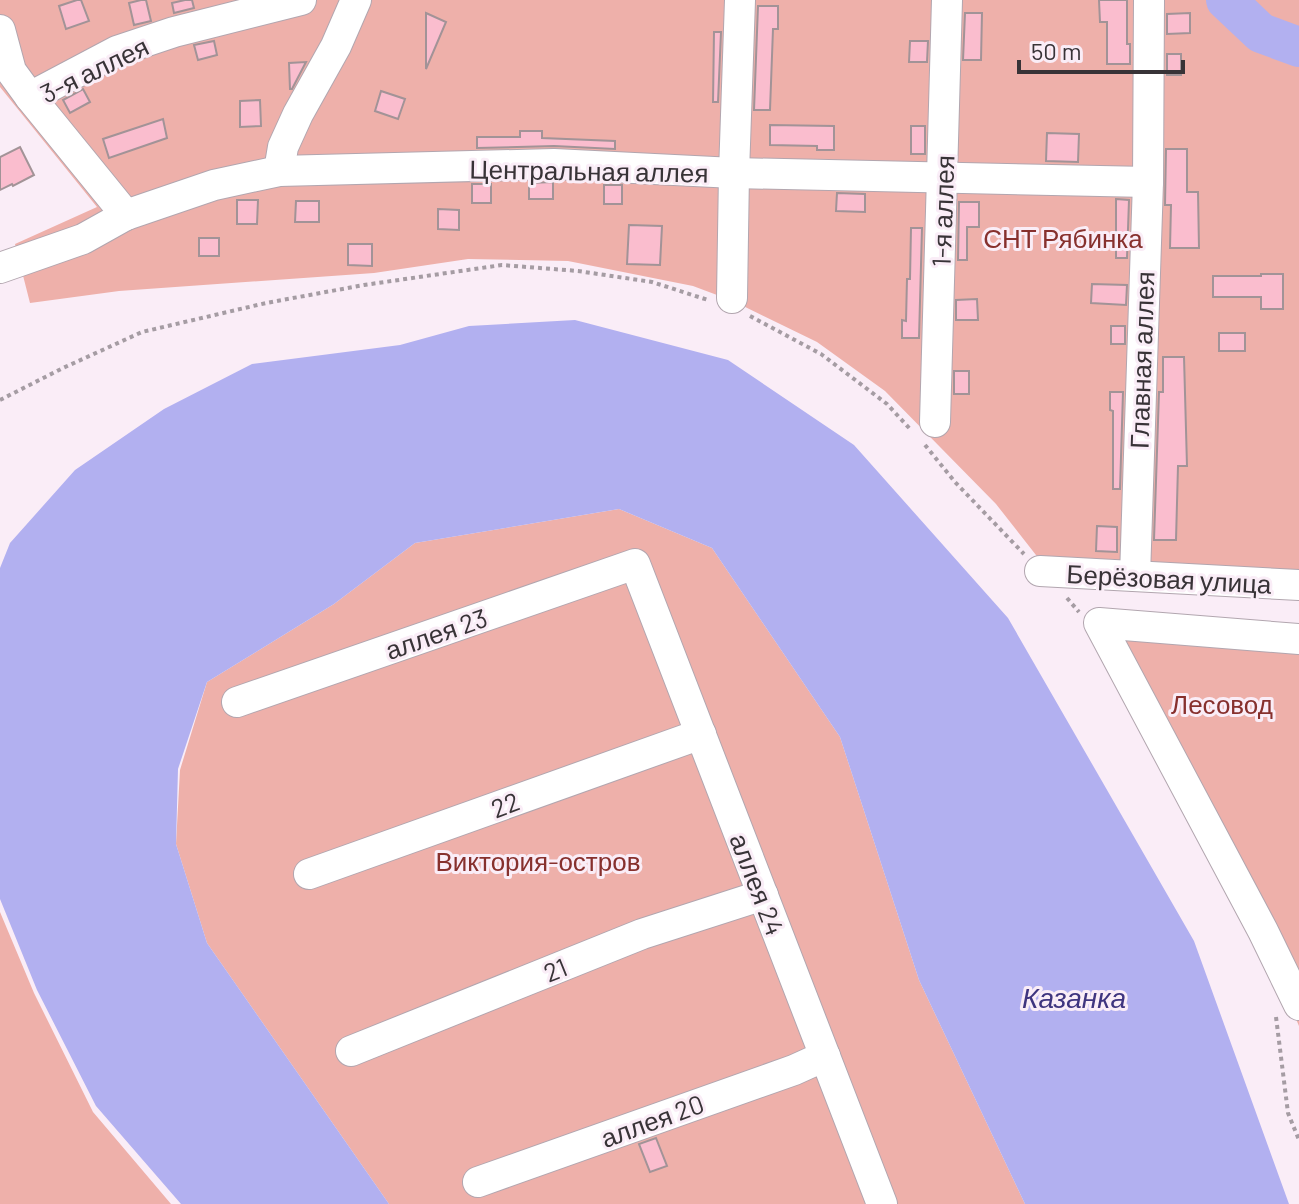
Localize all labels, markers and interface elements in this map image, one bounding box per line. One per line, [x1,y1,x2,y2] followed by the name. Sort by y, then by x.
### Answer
[1019,24,1183,74] scale bar
[35,30,153,108] street label: 3-я аллея
[1031,36,1082,65] text: 50 m
[469,152,709,188] street label: Центральная аллея
[925,155,959,267] street label: 1-я аллея
[983,222,1143,253] park label: СНТ Рябинка
[1122,271,1160,449] street label: Главная аллея
[1066,557,1273,599] street label: Берёзовая улица
[381,601,491,665] street label: аллея 23
[1171,688,1273,719] park label: Лесовод
[487,785,523,823] street label: 22
[724,829,792,939] street label: аллея 24
[435,845,641,876] park label: Виктория-остров
[539,950,571,988] street label: 21
[1022,980,1126,1014] water label: Казанка
[596,1087,708,1153] street label: аллея 20

